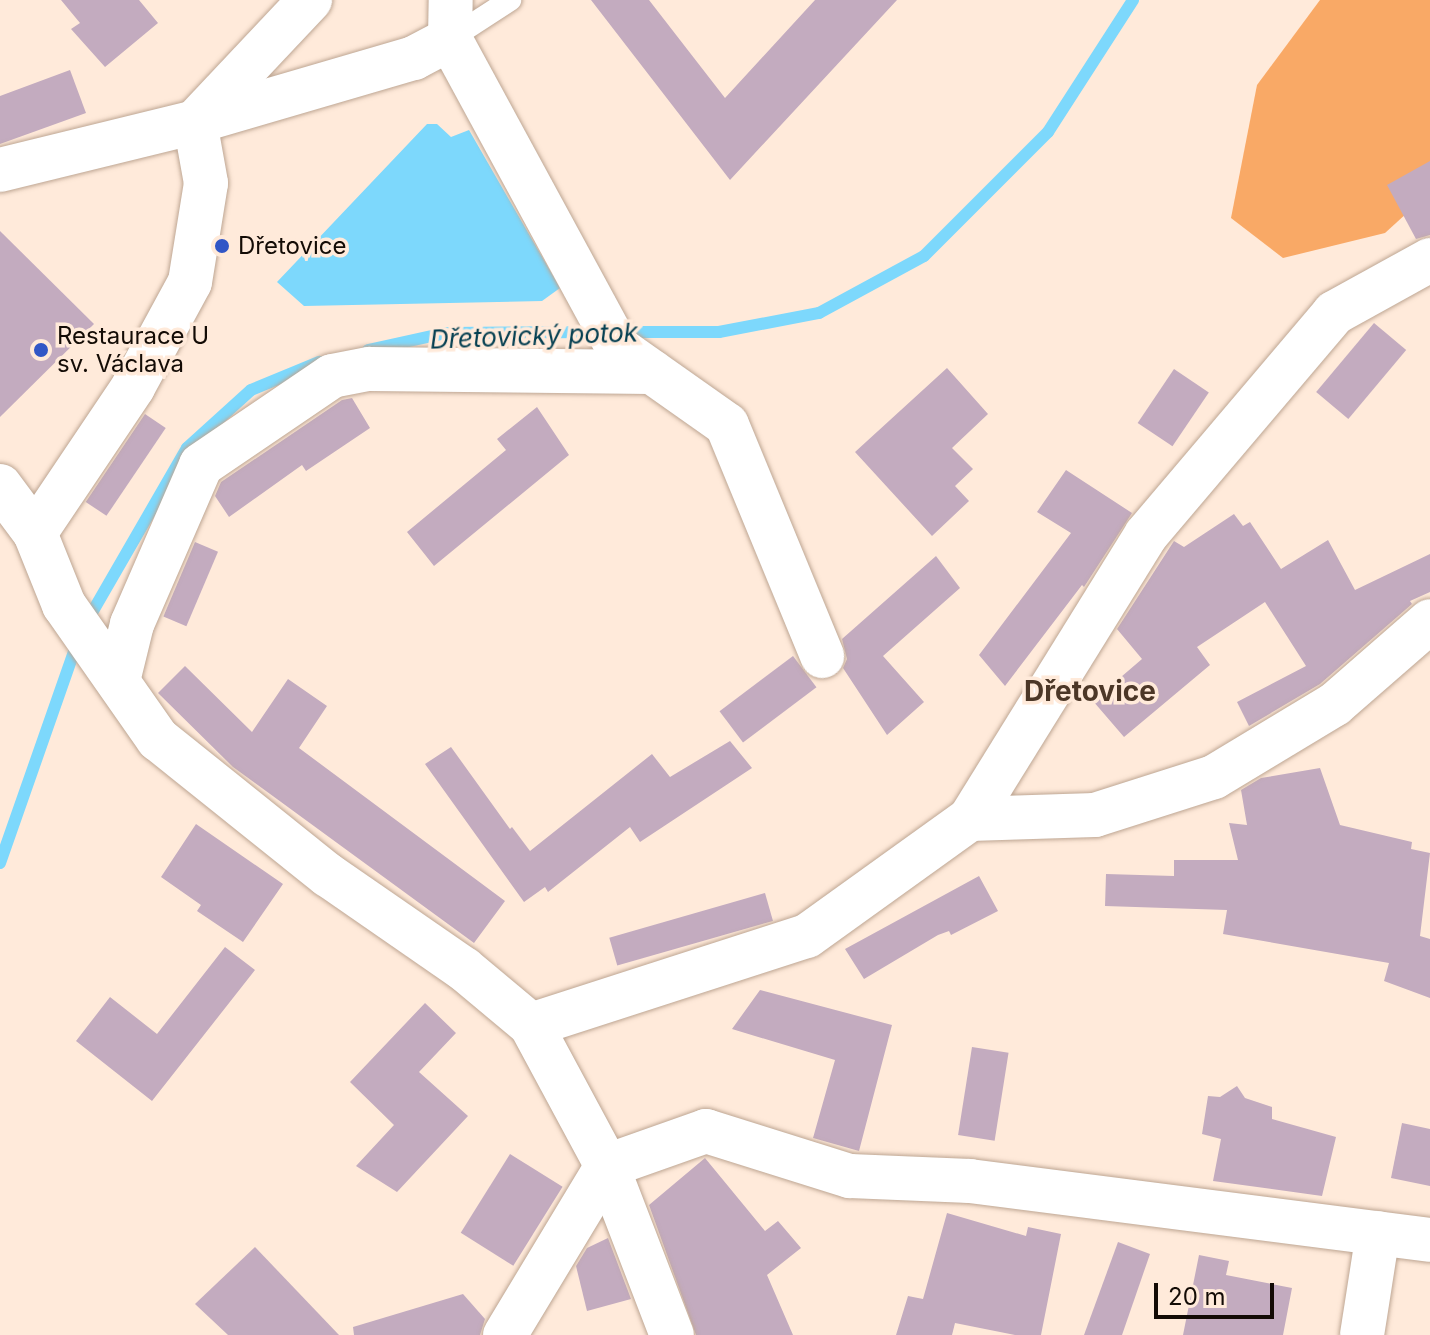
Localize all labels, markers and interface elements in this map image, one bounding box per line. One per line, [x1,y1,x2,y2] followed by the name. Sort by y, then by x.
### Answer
[238,232,346,260] place label: Dřetovice
[213,237,231,255] marker: Dřetovice
[429,317,639,355] water label: Dřetovický potok
[57,322,209,378] place label: Restaurace U sv. Václava
[32,341,50,359] marker: Restaurace U sv. Václava
[1024,674,1156,708] district label: Dřetovice
[1158,1267,1278,1317] scale bar
[1168,1282,1226,1311] text: 20 m

